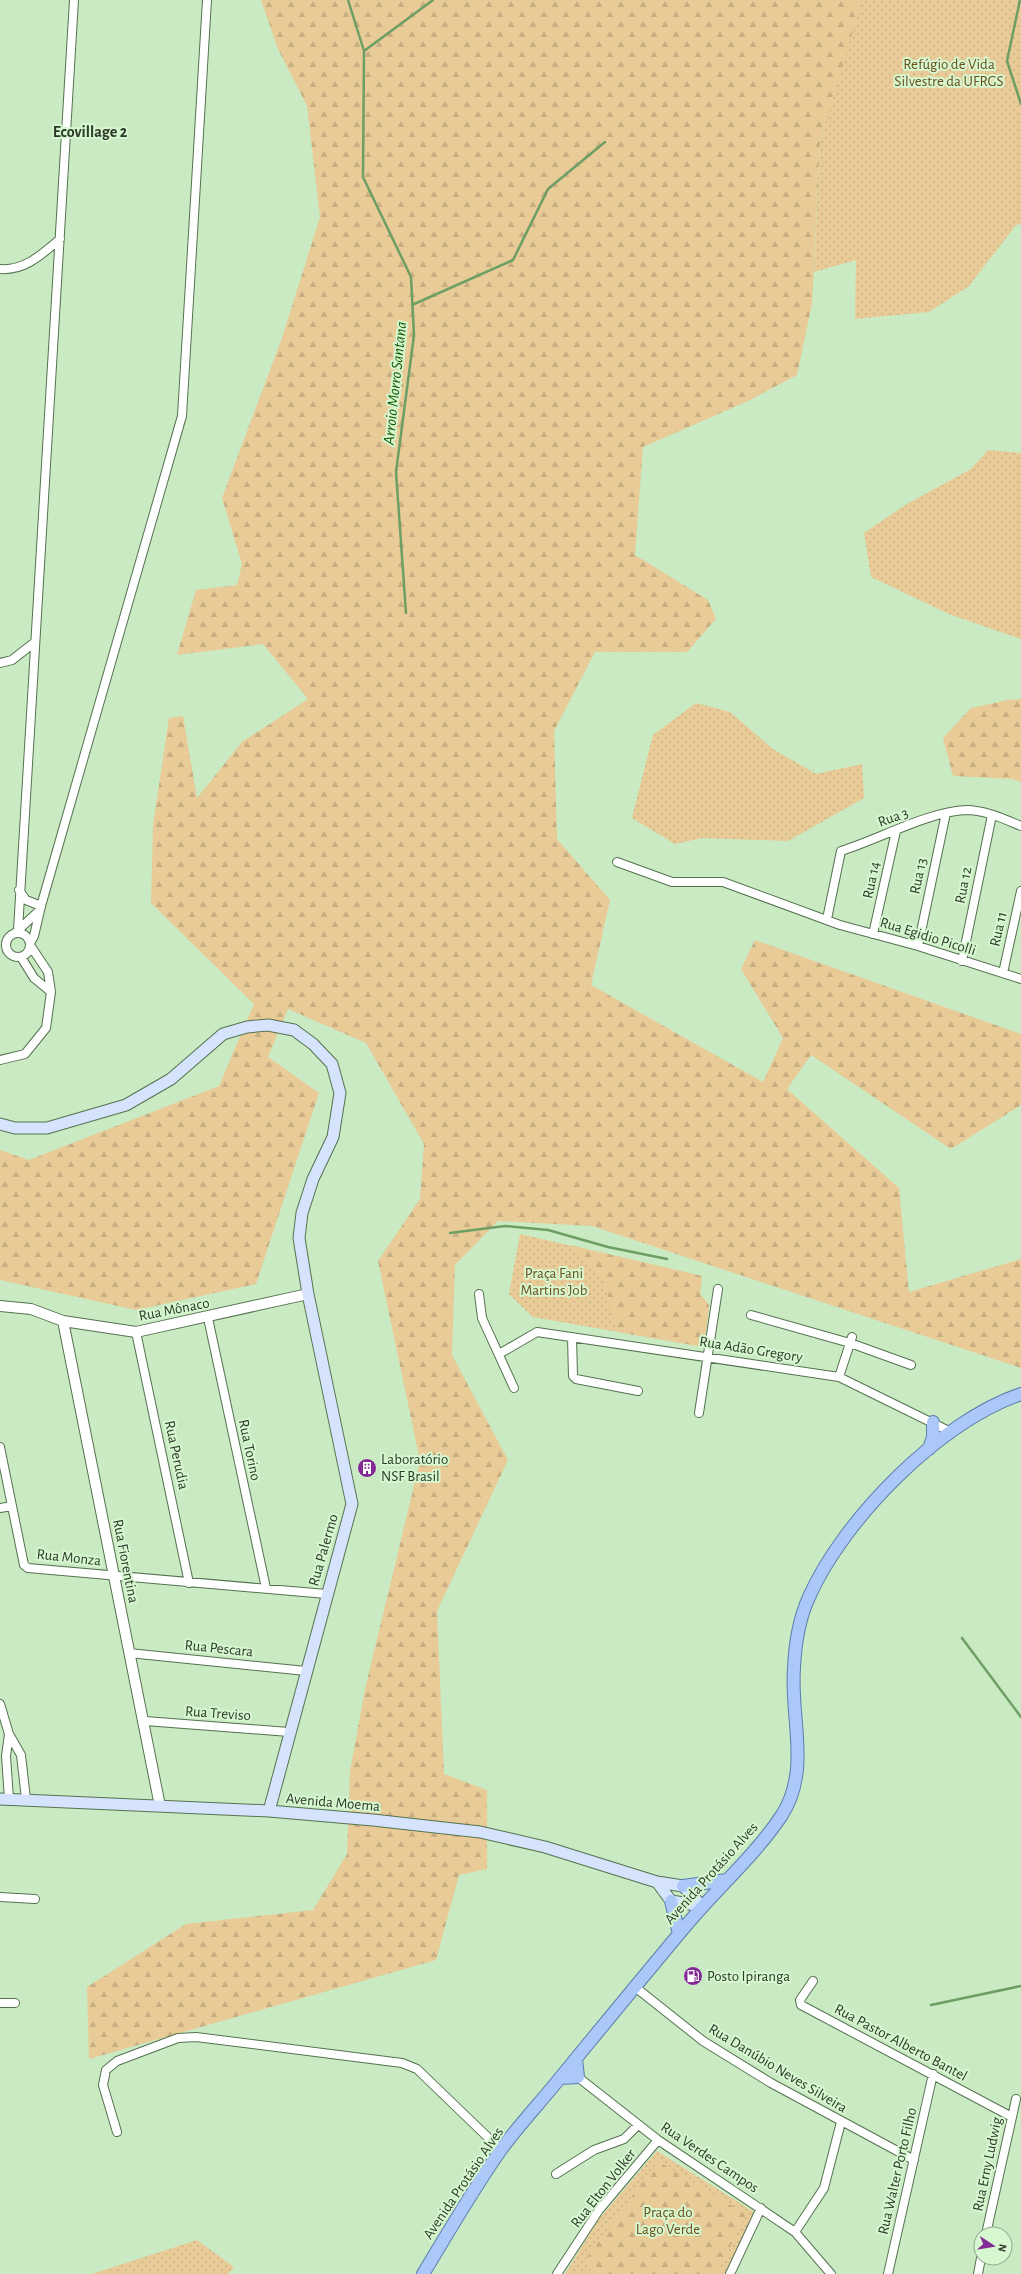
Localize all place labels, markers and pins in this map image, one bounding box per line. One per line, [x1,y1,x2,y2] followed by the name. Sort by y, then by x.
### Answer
[381,1452,448,1484] place label: Laboratório NSF Brasil
[356,1457,378,1479] building icon: Laboratório NSF Brasil
[682,1965,704,1987] fuel station icon: Posto Ipiranga
[707,1969,790,1984] place label: Posto Ipiranga

